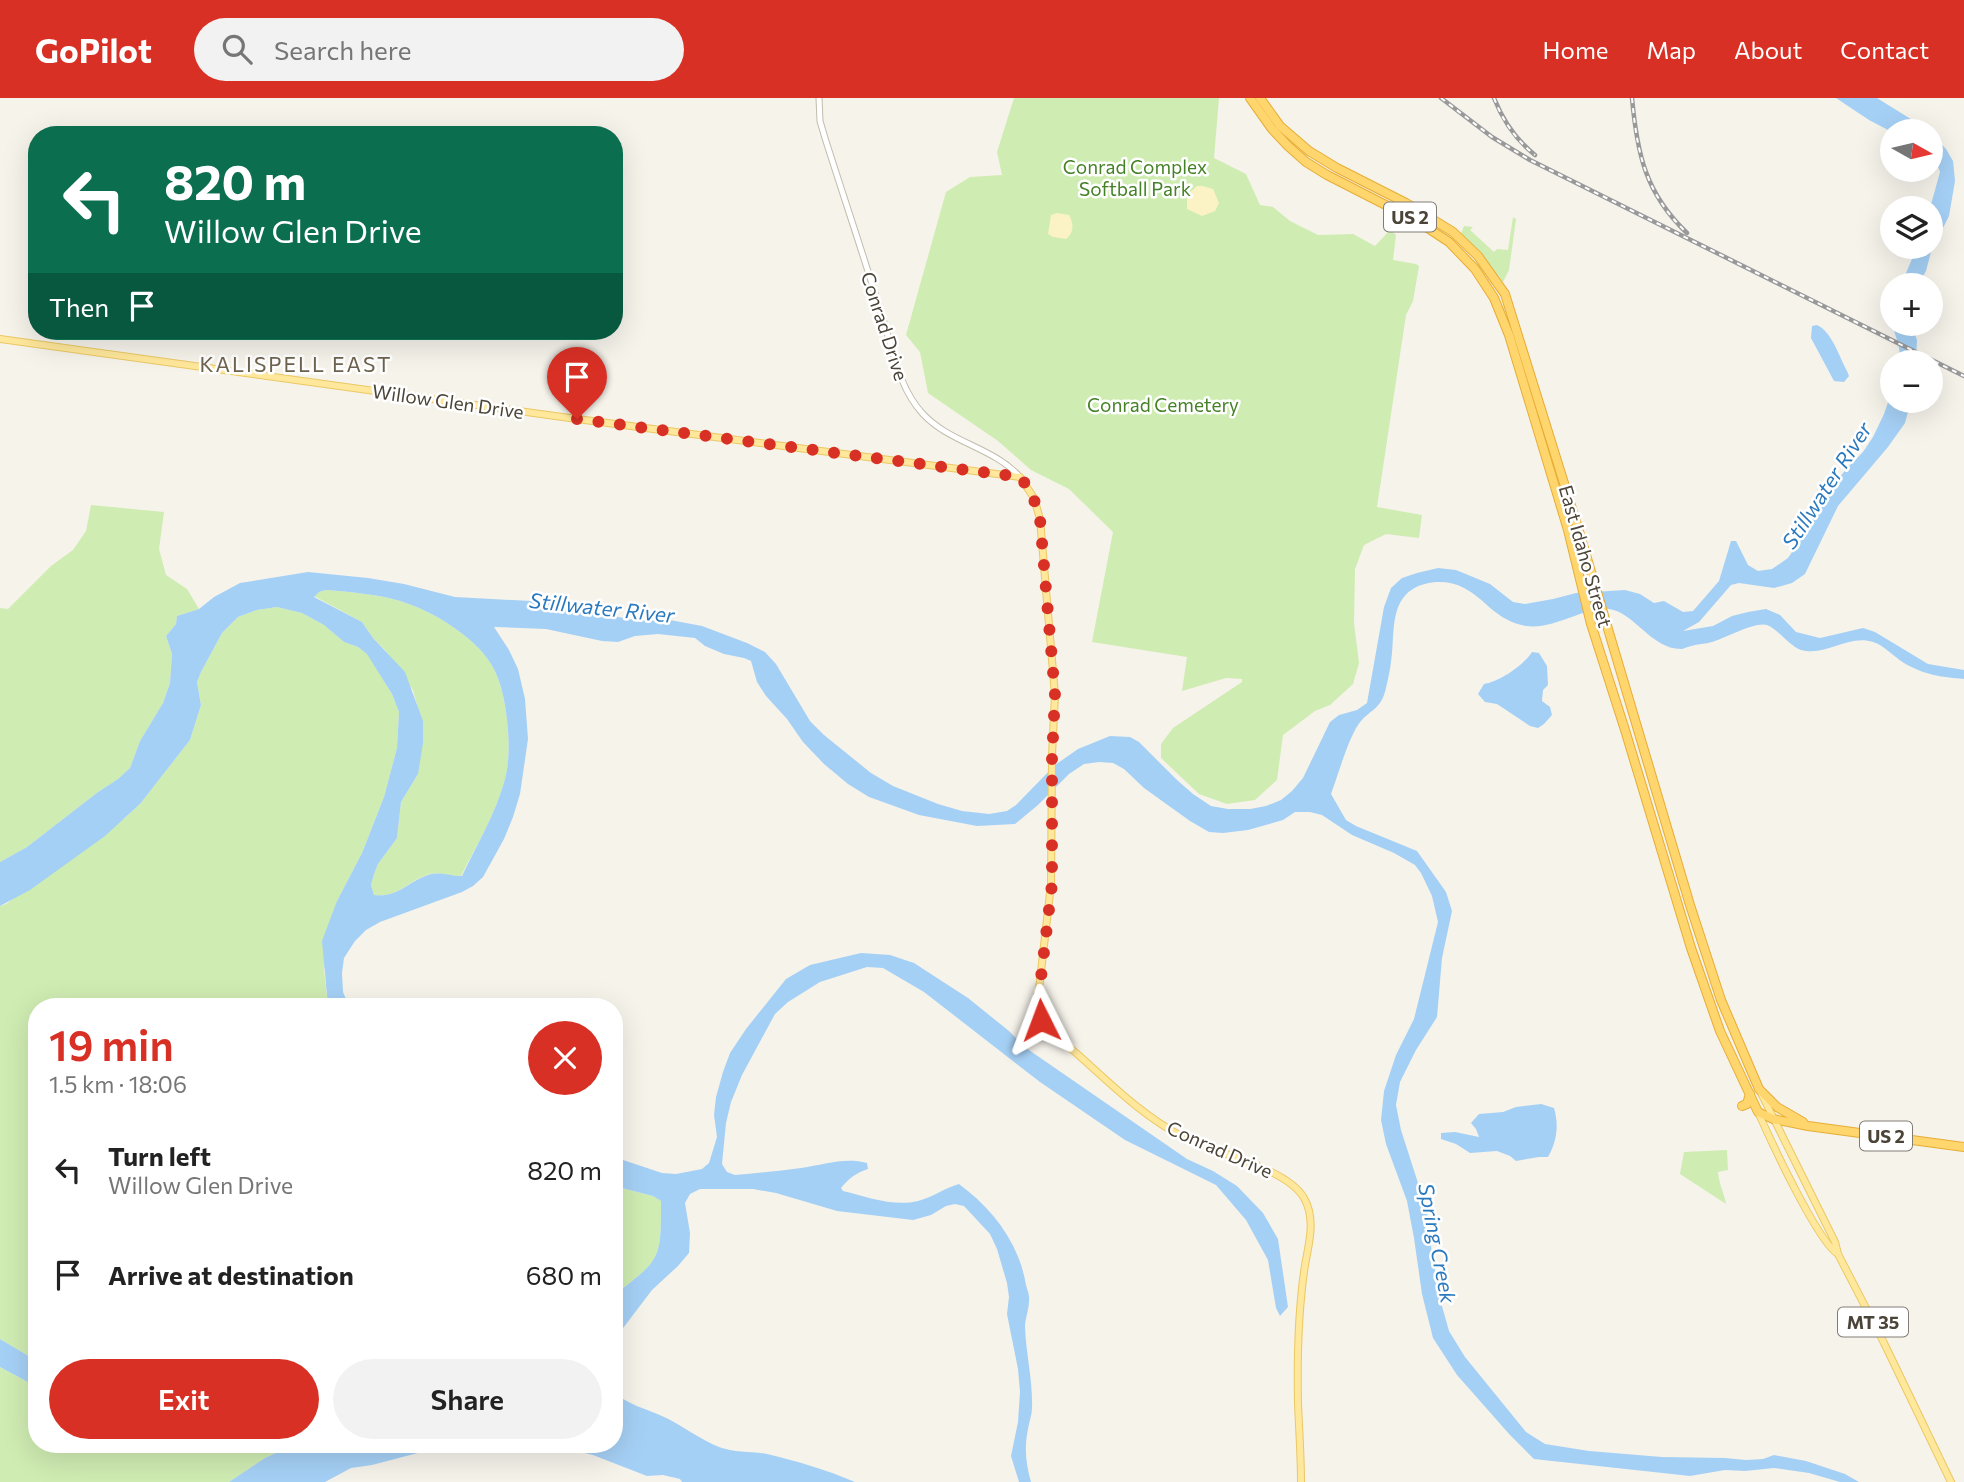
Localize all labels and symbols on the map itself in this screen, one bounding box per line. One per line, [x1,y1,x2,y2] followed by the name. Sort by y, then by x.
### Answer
[1880,119,1942,182] north arrow
[1063,155,1207,200] park label: Conrad Complex Softball Park
[1384,202,1436,232] road number: US 2
[857,269,913,383] street label: Conrad Drive
[547,347,607,419] pin
[200,351,392,376] district label: KALISPELL EAST
[371,379,525,423] street label: Willow Glen Drive
[1087,393,1239,416] park label: Conrad Cemetery
[1776,417,1877,553] water label: Stillwater River
[1555,482,1617,630] street label: East Idaho Street
[528,587,676,627] water label: Stillwater River
[1004,983,1078,1057] position arrow
[1164,1115,1276,1183] street label: Conrad Drive
[1860,1121,1912,1150] road number: US 2
[1414,1181,1462,1306] water label: Spring Creek
[1838,1308,1908,1336] road number: MT 35

